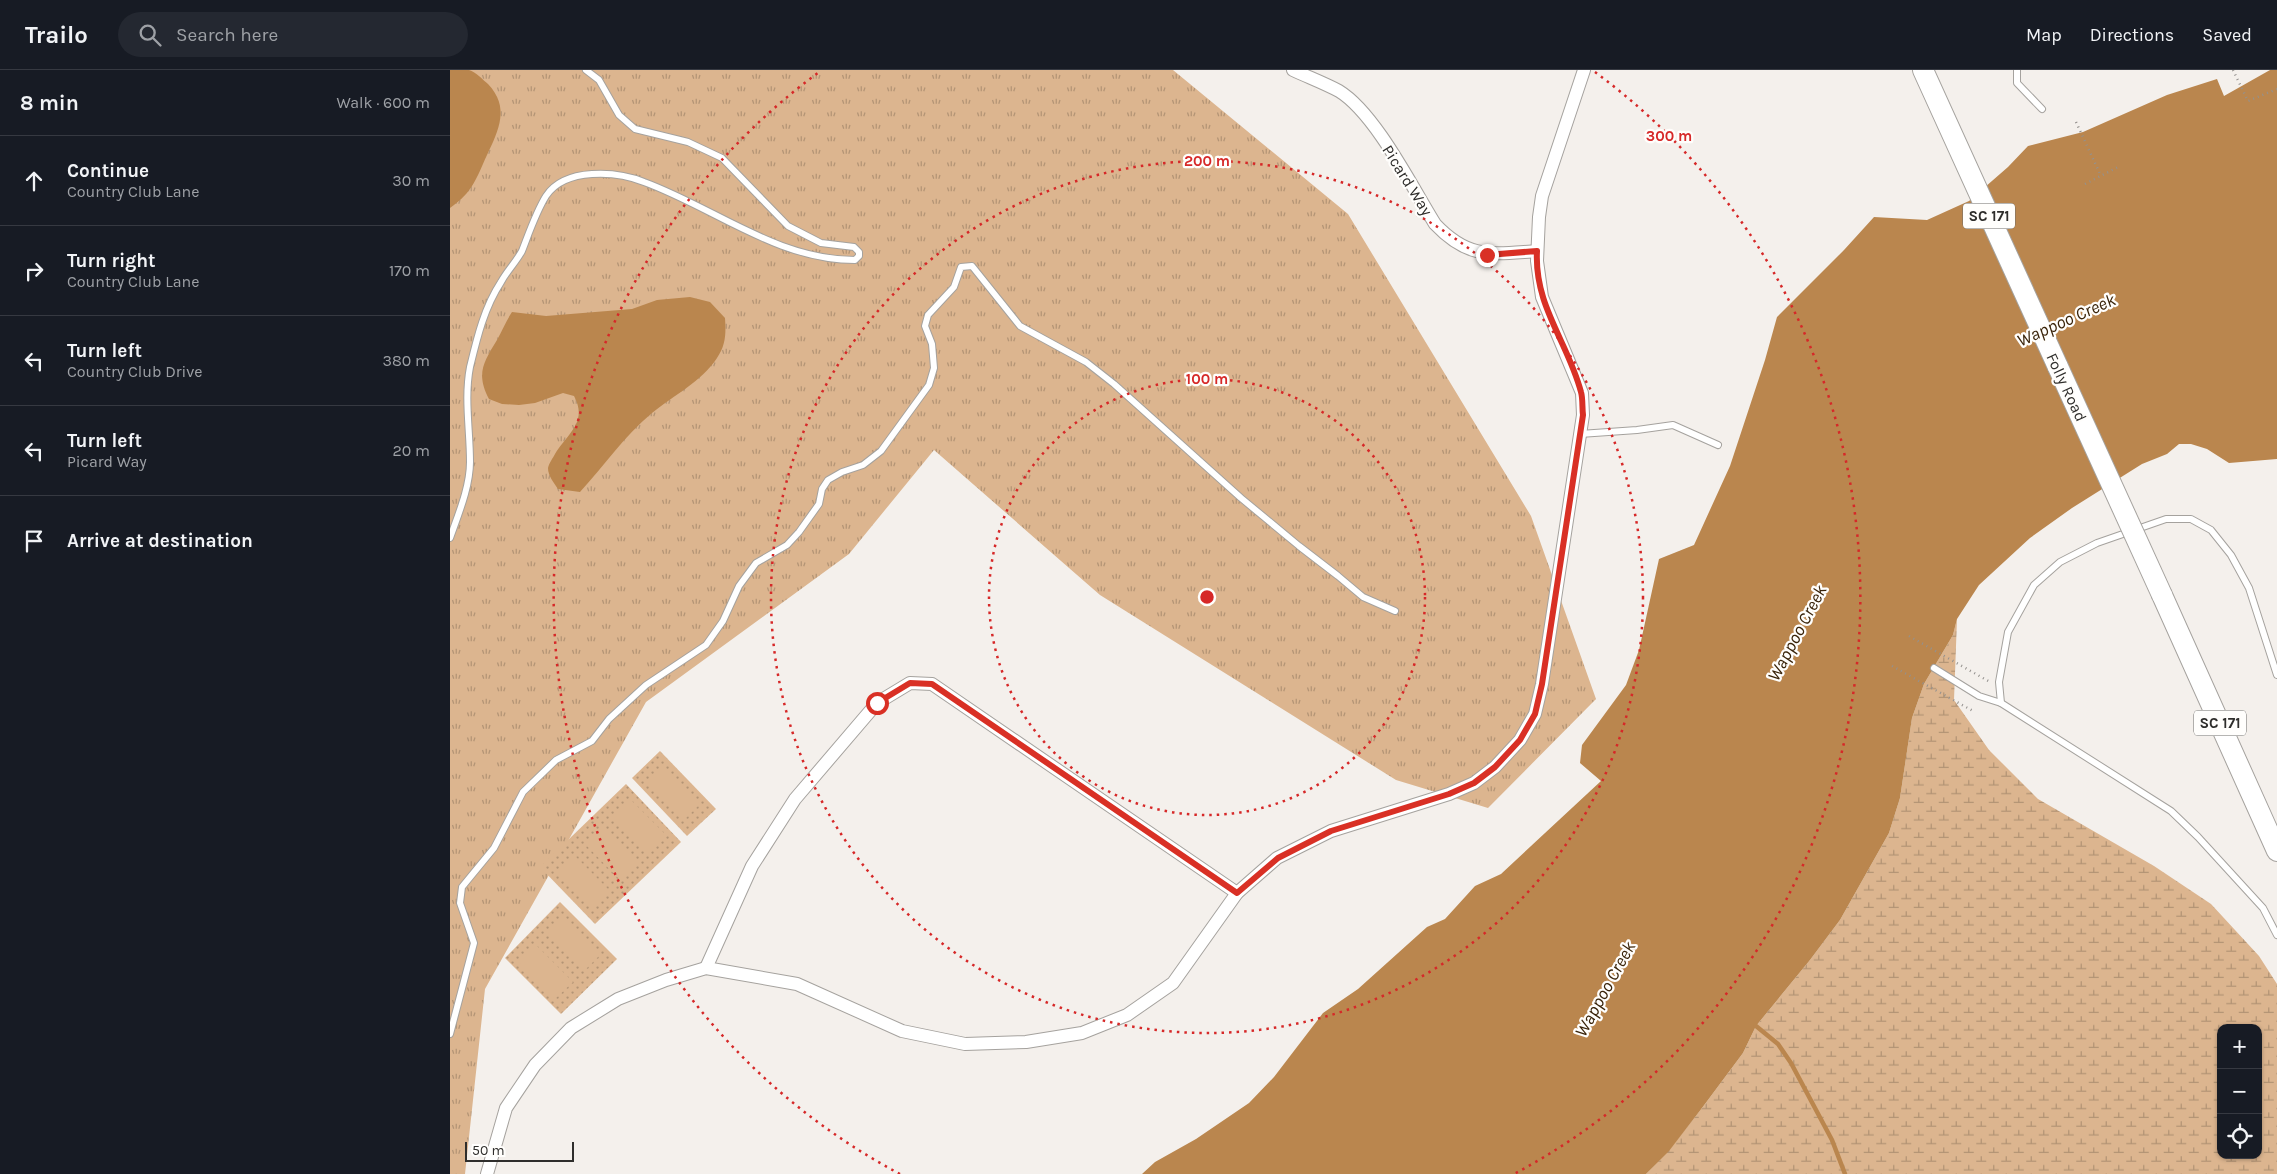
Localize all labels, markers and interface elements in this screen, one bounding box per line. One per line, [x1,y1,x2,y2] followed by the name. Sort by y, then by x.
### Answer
[118,12,468,57] search box
[25,21,88,49] text: Trailo
[136,21,164,49] icon: search
[176,24,278,46] text: Search here
[2026,24,2062,46] text: Map
[2090,24,2174,46] text: Directions
[2202,24,2252,46] text: Saved
[20,91,79,115] text: 8 min
[337,93,430,112] text: Walk · 600 m
[1646,127,1692,145] text: 300 m
[1378,141,1437,220] street label: Picard Way
[1184,152,1230,170] text: 200 m
[67,160,149,182] text: Continue
[20,167,48,195] icon: ahead
[392,171,430,190] text: 30 m
[67,182,199,201] text: Country Club Lane
[1963,204,2015,228] road number: SC 171
[1476,244,1499,267] route end
[67,250,156,272] text: Turn right
[20,257,48,285] icon: right
[389,261,430,280] text: 170 m
[67,272,199,291] text: Country Club Lane
[2013,288,2120,352] water label: Wappoo Creek
[67,340,142,362] text: Turn left
[20,347,48,375] icon: left
[2042,350,2091,425] street label: Folly Road
[382,351,430,370] text: 380 m
[67,362,203,381] text: Country Club Drive
[1186,370,1228,388] text: 100 m
[67,430,142,452] text: Turn left
[20,437,48,465] icon: left
[392,441,430,460] text: 20 m
[67,452,147,471] text: Picard Way
[20,527,48,555] icon: arrive
[67,530,253,552] text: Arrive at destination
[1762,580,1832,685] water label: Wappoo Creek
[1198,588,1216,606] centre of rings
[866,692,889,715] route start
[2194,710,2246,736] road number: SC 171
[1570,937,1641,1041] water label: Wappoo Creek
[2217,1024,2262,1159] map controls
[2217,1024,2262,1069] button: +
[2217,1069,2262,1114] button: −
[2217,1114,2262,1159] button: locate
[465,1139,574,1162] scale bar
[472,1142,505,1159] text: 50 m

